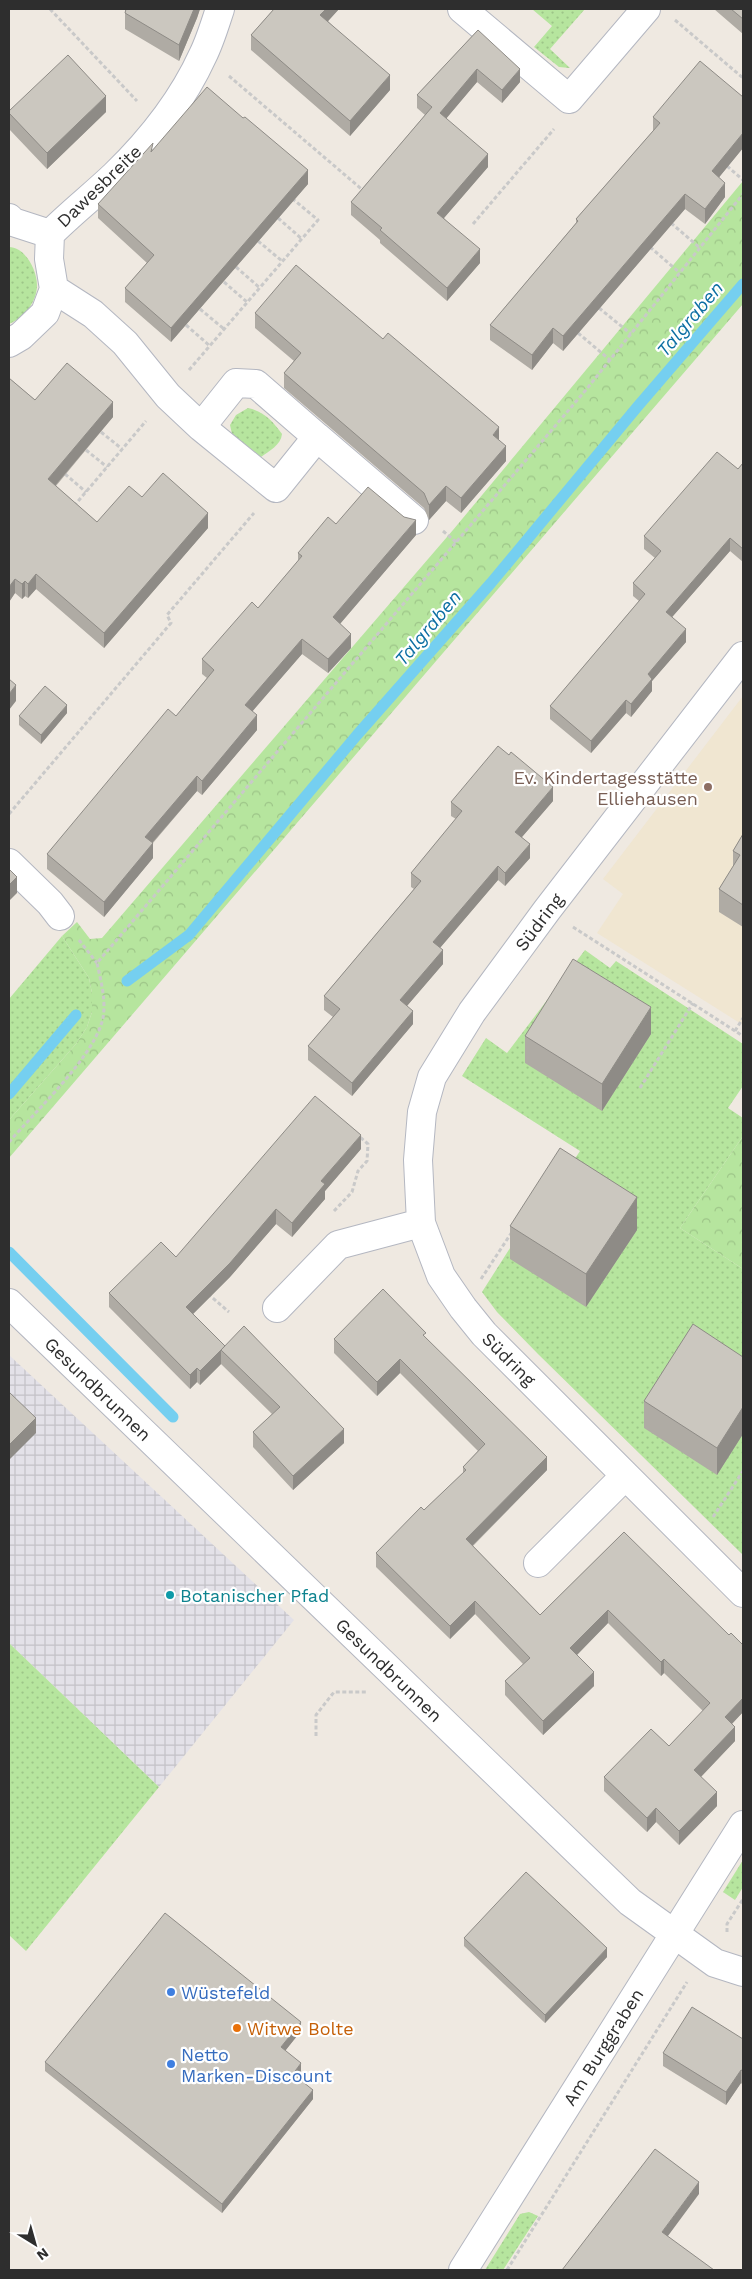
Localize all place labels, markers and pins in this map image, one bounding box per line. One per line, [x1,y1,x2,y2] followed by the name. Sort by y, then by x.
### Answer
[514,767,698,809] place label: Ev. Kindertagesstätte Elliehausen
[702,781,714,793] marker: Ev. Kindertagesstätte Elliehausen
[180,1585,329,1606] place label: Botanischer Pfad
[164,1589,176,1601] marker: Botanischer Pfad
[181,1982,270,2003] place label: Wüstefeld
[165,1986,177,1998] marker: Wüstefeld
[247,2018,354,2039] place label: Witwe Bolte
[231,2022,243,2034] marker: Witwe Bolte
[181,2044,333,2086] place label: Netto Marken-Discount
[165,2058,177,2070] marker: Netto Marken-Discount

